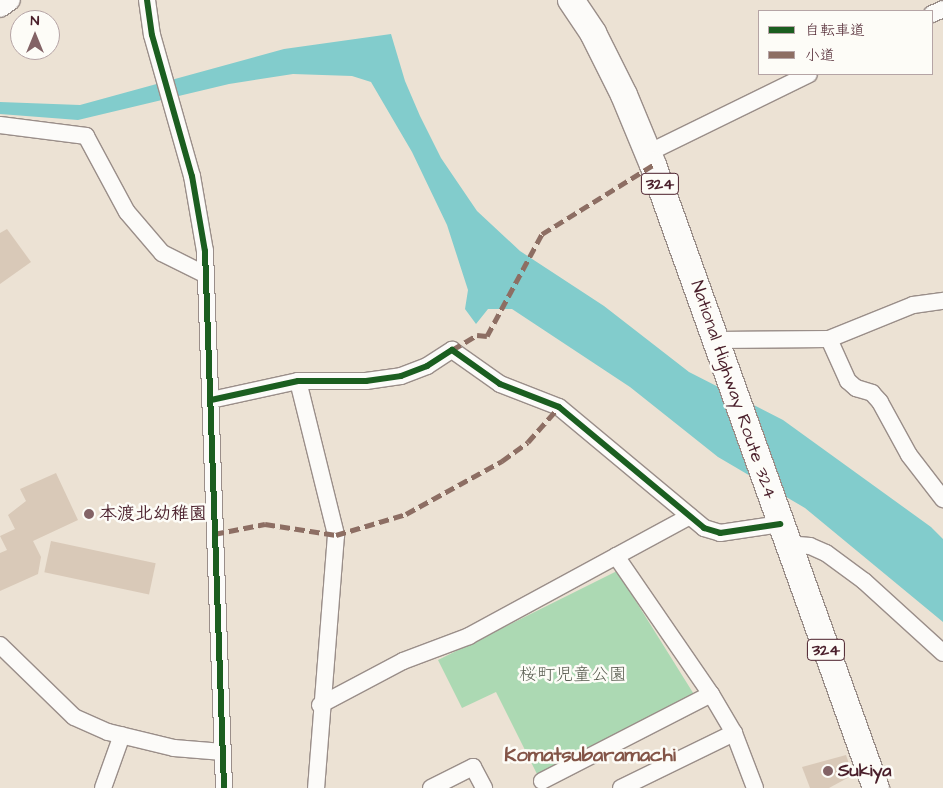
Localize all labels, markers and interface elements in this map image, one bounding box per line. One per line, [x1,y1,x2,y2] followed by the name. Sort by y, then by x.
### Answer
[10,10,60,60] north arrow
[758,10,933,75] legend
[31,11,39,31] text: N
[805,20,865,41] text: 自転車道
[805,45,835,66] text: 小道
[640,170,680,198] road number: 324
[685,278,781,502] street label: National Highway Route 324
[99,503,207,525] place label: 本渡北幼稚園
[83,508,95,520] marker: 本渡北幼稚園
[806,636,846,664] road number: 324
[519,664,627,686] park label: 桜町児童公園
[504,743,676,767] district label: Komatsubaramachi
[838,760,892,782] place label: Sukiya
[822,765,834,777] marker: Sukiya

